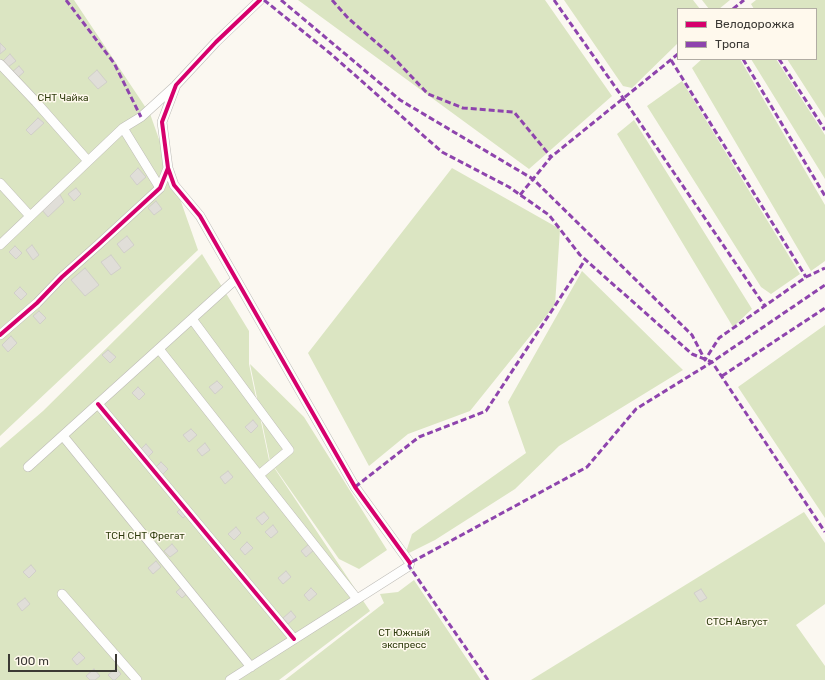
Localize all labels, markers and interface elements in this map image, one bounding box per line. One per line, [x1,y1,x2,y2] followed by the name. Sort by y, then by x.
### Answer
[677,8,817,60] legend
[715,17,794,31] text: Велодорожка
[715,37,750,51] text: Тропа
[37,92,89,104] park label: СНТ Чайка
[105,530,185,542] park label: ТСН СНТ Фрегат
[706,616,768,628] park label: СТСН Август
[378,627,430,650] park label: СТ Южный экспресс
[10,646,119,672] scale bar
[15,654,49,668] text: 100 m

